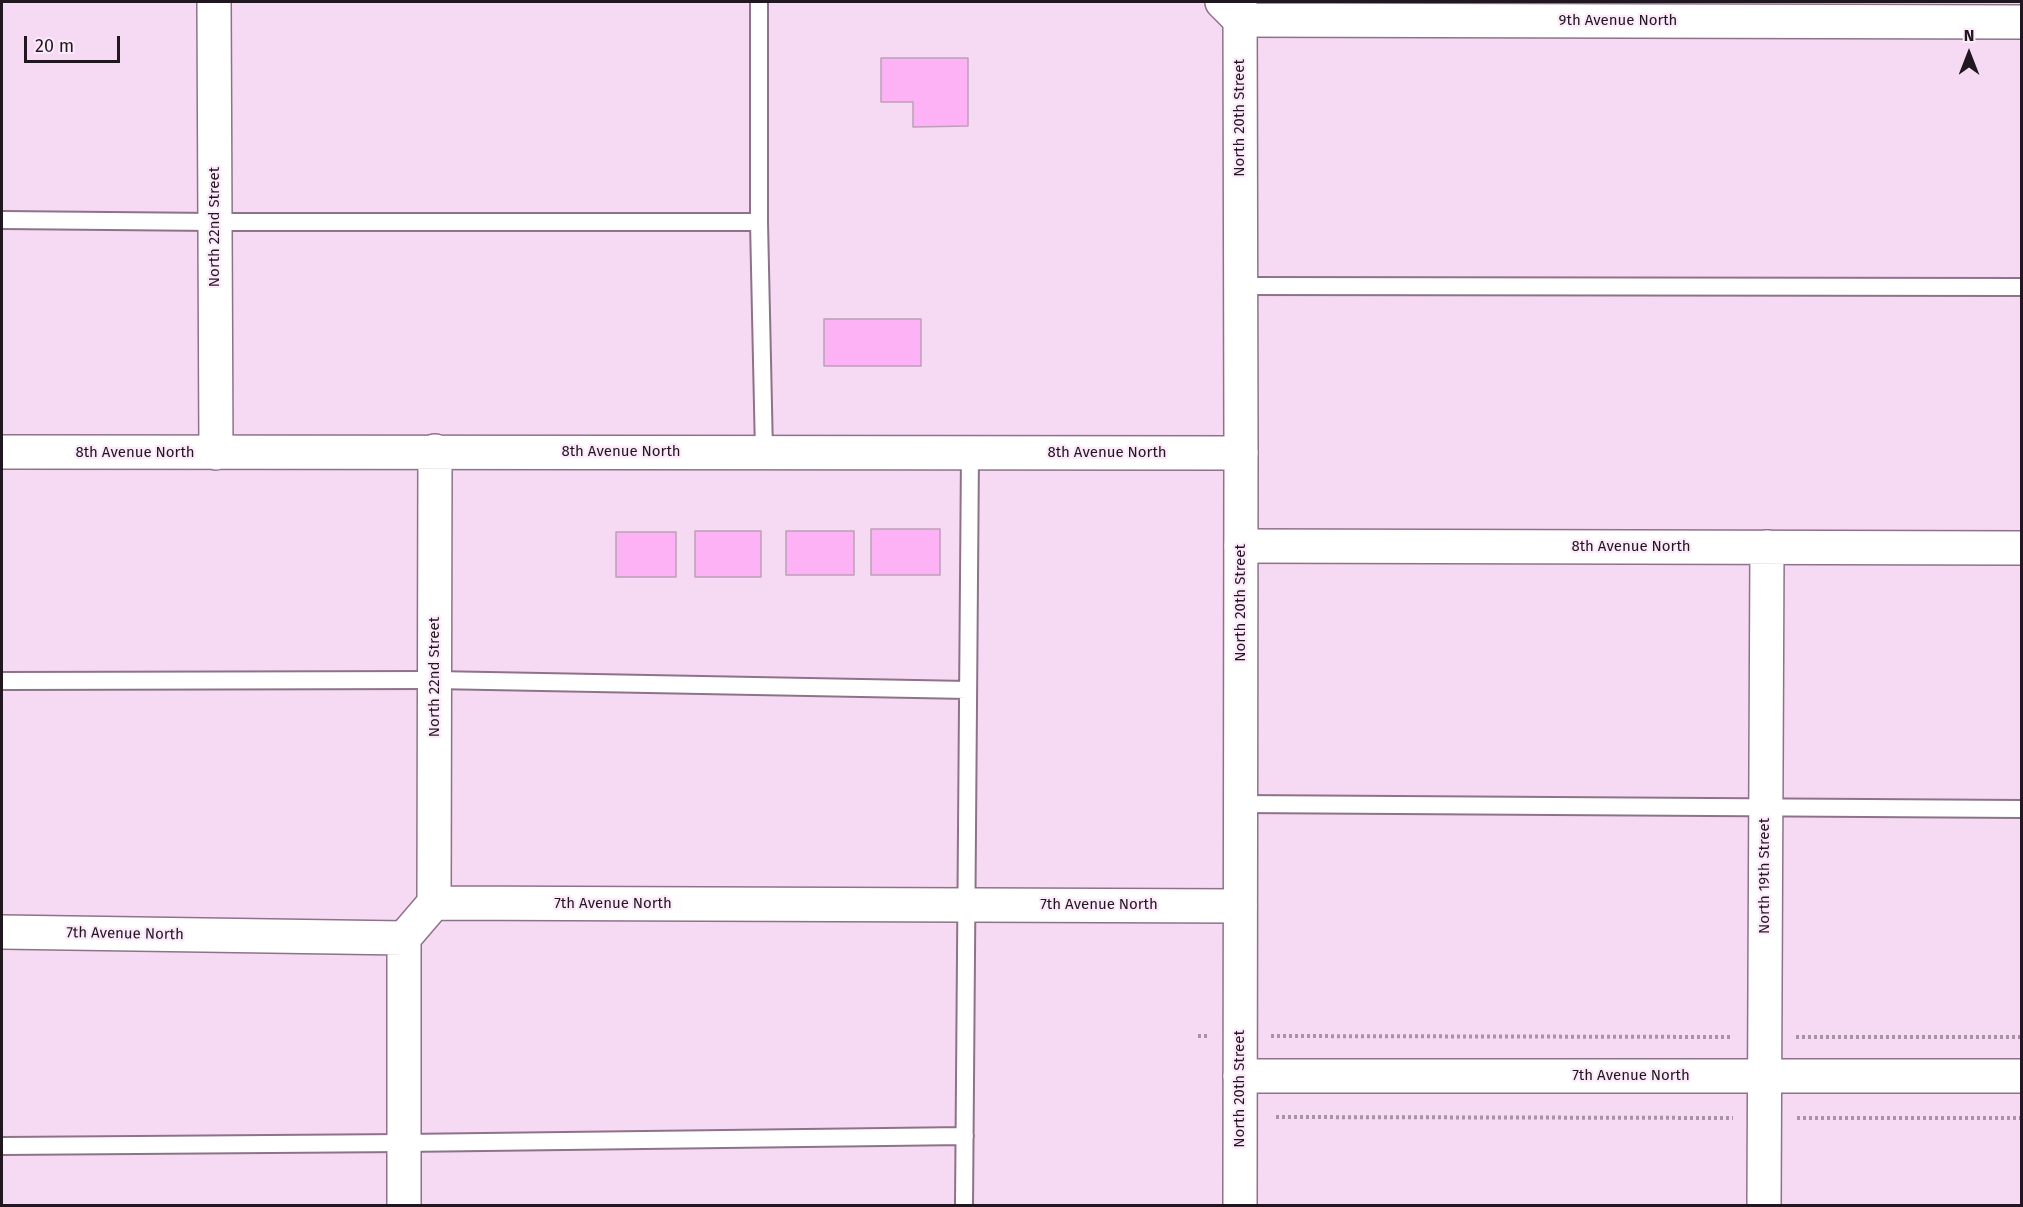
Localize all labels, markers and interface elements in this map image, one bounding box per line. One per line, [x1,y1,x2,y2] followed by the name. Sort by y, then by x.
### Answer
[1559,12,1677,30] street label: 9th Avenue North
[27,24,123,62] scale bar
[1939,24,1999,84] north arrow
[1964,26,1974,45] text: N
[35,35,74,57] text: 20 m
[1231,59,1249,177] street label: North 20th Street
[206,167,224,287] street label: North 22nd Street
[561,443,681,461] street label: 8th Avenue North
[75,444,195,462] street label: 8th Avenue North
[1047,444,1167,462] street label: 8th Avenue North
[1571,538,1691,556] street label: 8th Avenue North
[1232,544,1250,662] street label: North 20th Street
[426,617,444,737] street label: North 22nd Street
[1756,818,1774,934] street label: North 19th Street
[554,895,672,913] street label: 7th Avenue North
[1040,896,1158,914] street label: 7th Avenue North
[66,924,184,944] street label: 7th Avenue North
[1231,1030,1249,1148] street label: North 20th Street
[1572,1067,1690,1085] street label: 7th Avenue North

